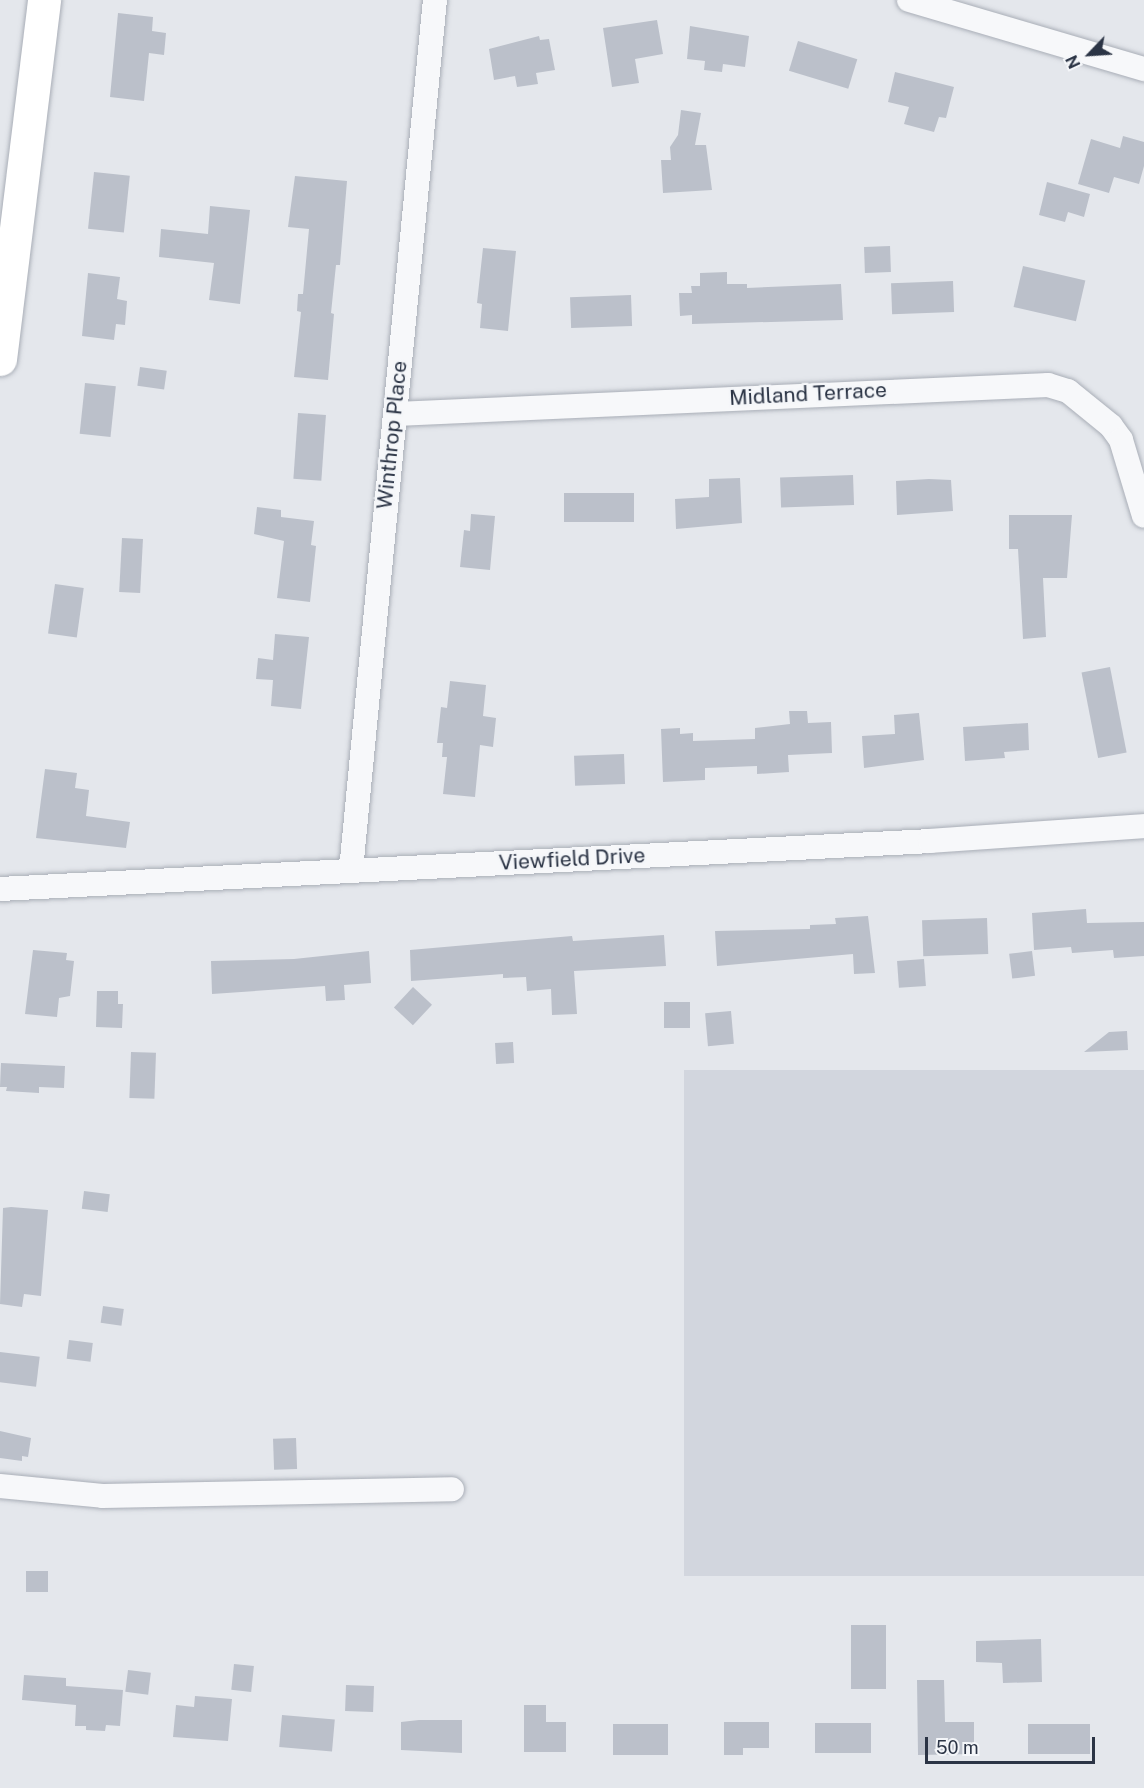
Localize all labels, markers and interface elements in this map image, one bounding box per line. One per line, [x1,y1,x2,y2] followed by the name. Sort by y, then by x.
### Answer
[1060,24,1120,84] north arrow
[1062,52,1084,72] text: N
[372,359,412,511] street label: Winthrop Place
[729,377,887,411] street label: Midland Terrace
[498,843,646,875] street label: Viewfield Drive
[928,1725,1098,1763] scale bar
[936,1737,979,1758] text: 50 m

